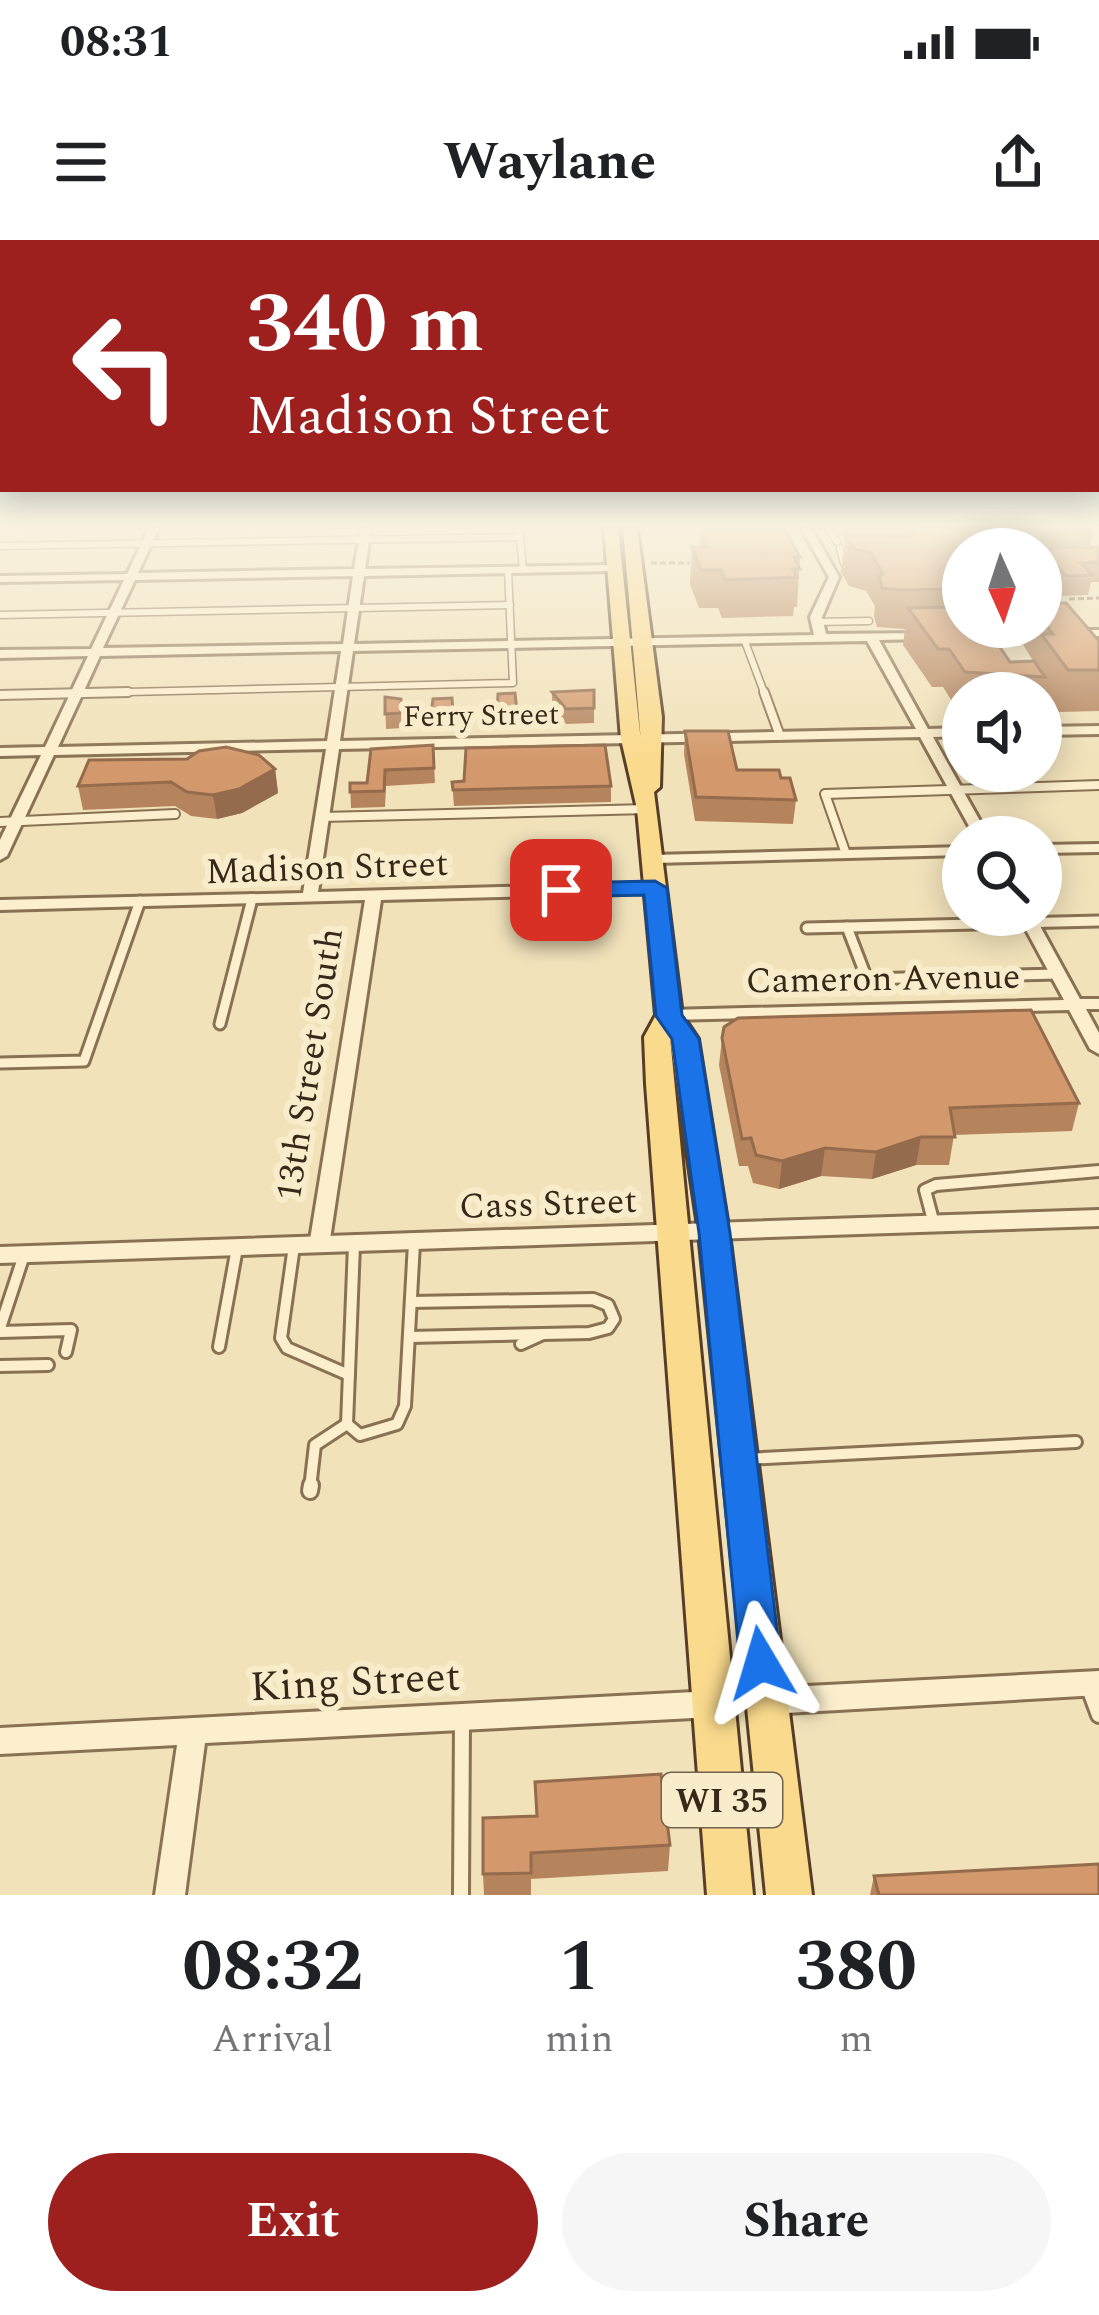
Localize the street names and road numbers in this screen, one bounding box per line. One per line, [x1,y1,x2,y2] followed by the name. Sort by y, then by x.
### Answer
[402,692,560,740] street label: Ferry Street
[205,837,449,900] street label: Madison Street
[262,924,359,1205] street label: 13th Street South
[745,950,1021,1009] street label: Cameron Avenue
[458,1174,638,1235] street label: Cass Street
[248,1646,462,1719] street label: King Street
[662,1773,782,1827] road number: WI 35

